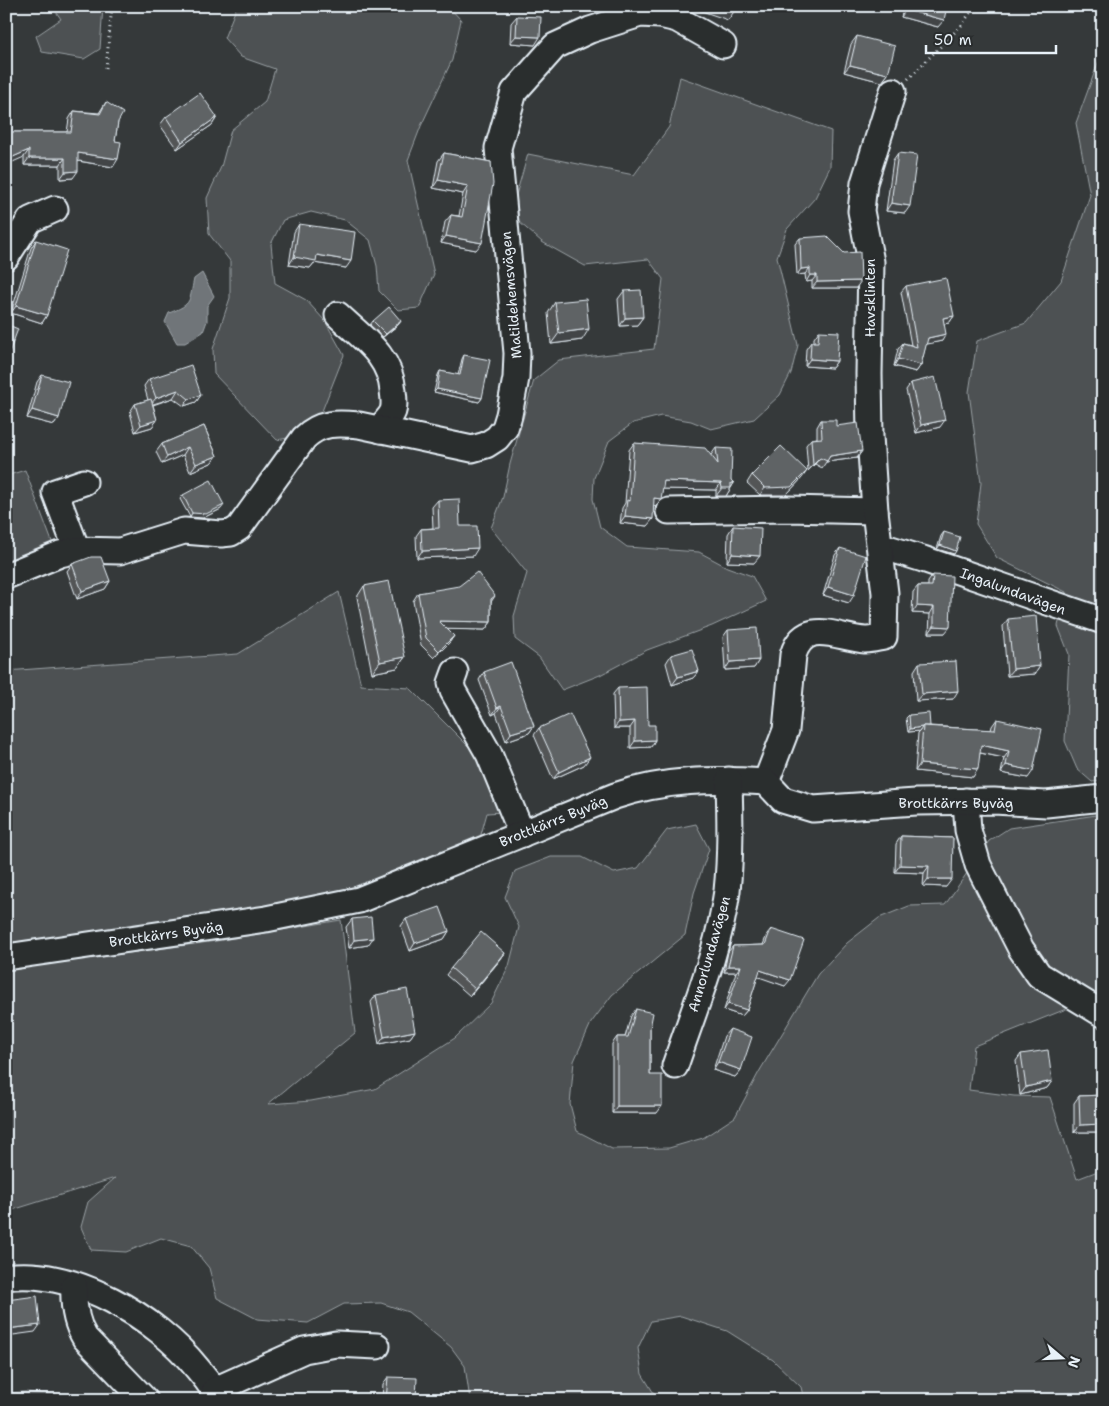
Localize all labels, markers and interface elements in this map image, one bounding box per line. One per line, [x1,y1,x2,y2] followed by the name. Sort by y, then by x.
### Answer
[926,22,1056,54] scale bar
[934,30,972,50] text: 50 m
[496,230,526,359] street label: Matildehemsvägen
[861,258,879,337] street label: Havsklinten
[958,564,1069,619] street label: Ingalundavägen
[496,791,610,851] street label: Brottkärrs Byväg
[899,794,1013,812] street label: Brottkärrs Byväg
[684,893,734,1014] street label: Annorlundavägen
[108,917,224,951] street label: Brottkärrs Byväg
[1036,1334,1086,1384] north arrow
[1064,1354,1085,1370] text: N

